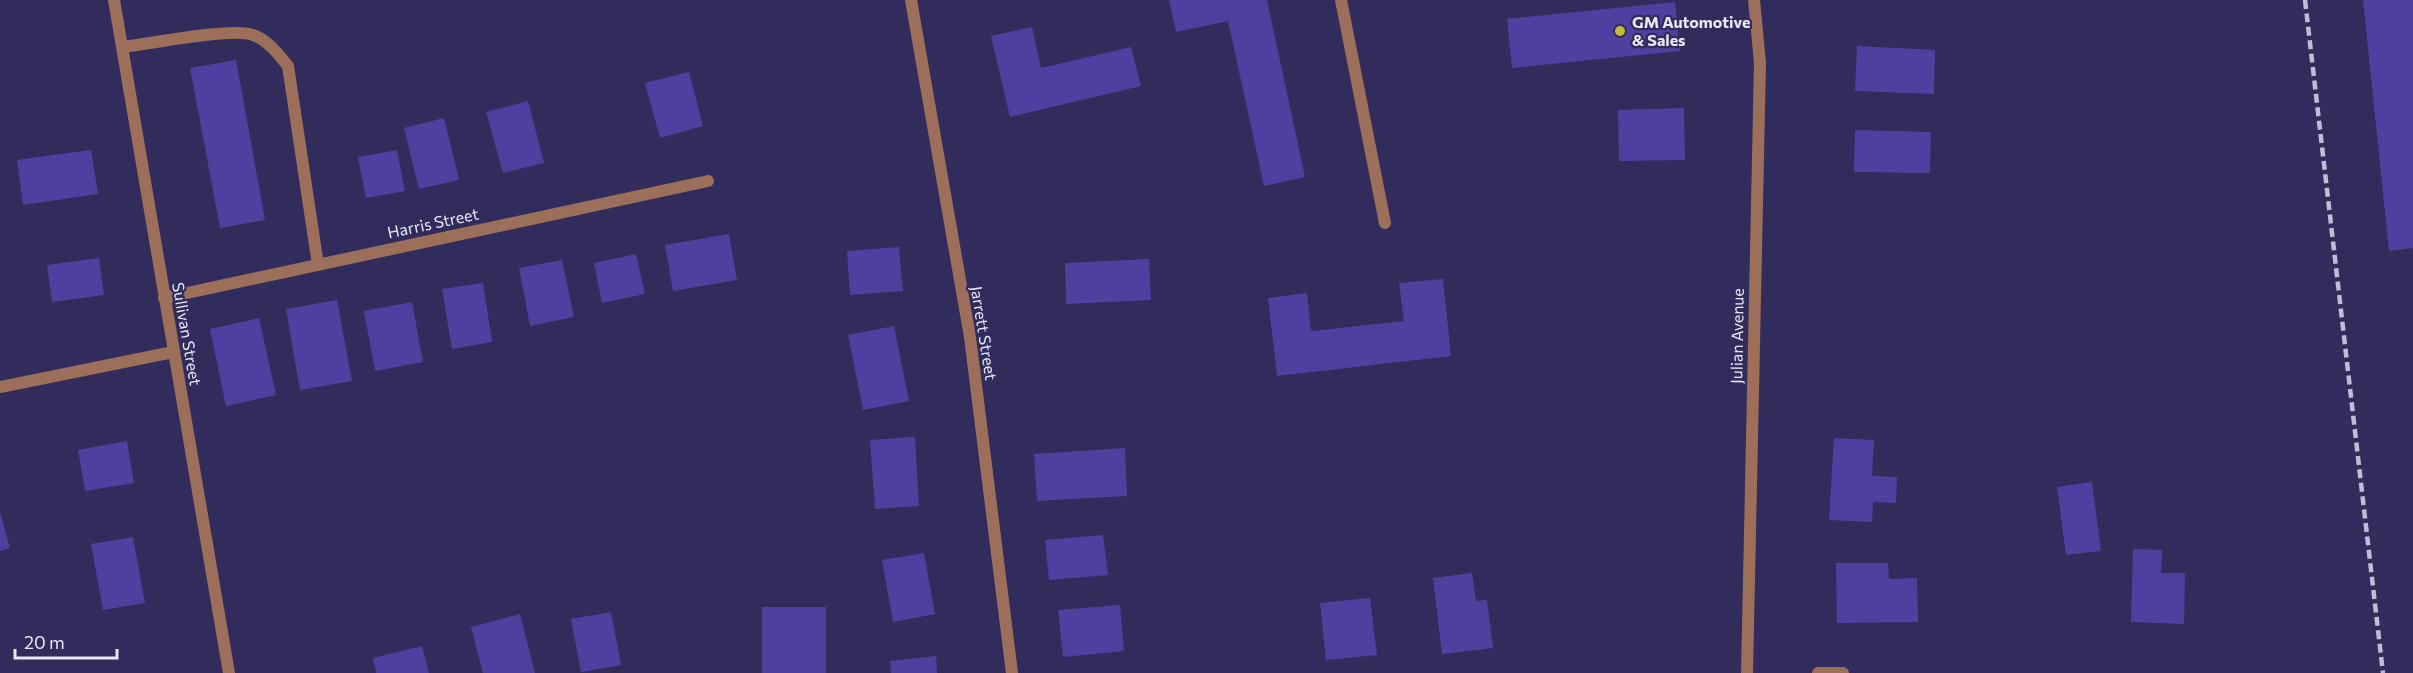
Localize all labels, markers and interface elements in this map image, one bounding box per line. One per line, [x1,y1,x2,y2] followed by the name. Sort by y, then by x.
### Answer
[1632,12,1750,49] place label: GM Automotive & Sales
[1613,24,1627,38] marker: GM Automotive & Sales
[386,203,481,241] street label: Harris Street
[169,281,206,387] street label: Sullivan Street
[968,284,1001,382] street label: Jarrett Street
[1726,288,1747,384] street label: Julian Avenue
[15,622,117,660] scale bar
[24,631,65,653] text: 20 m

